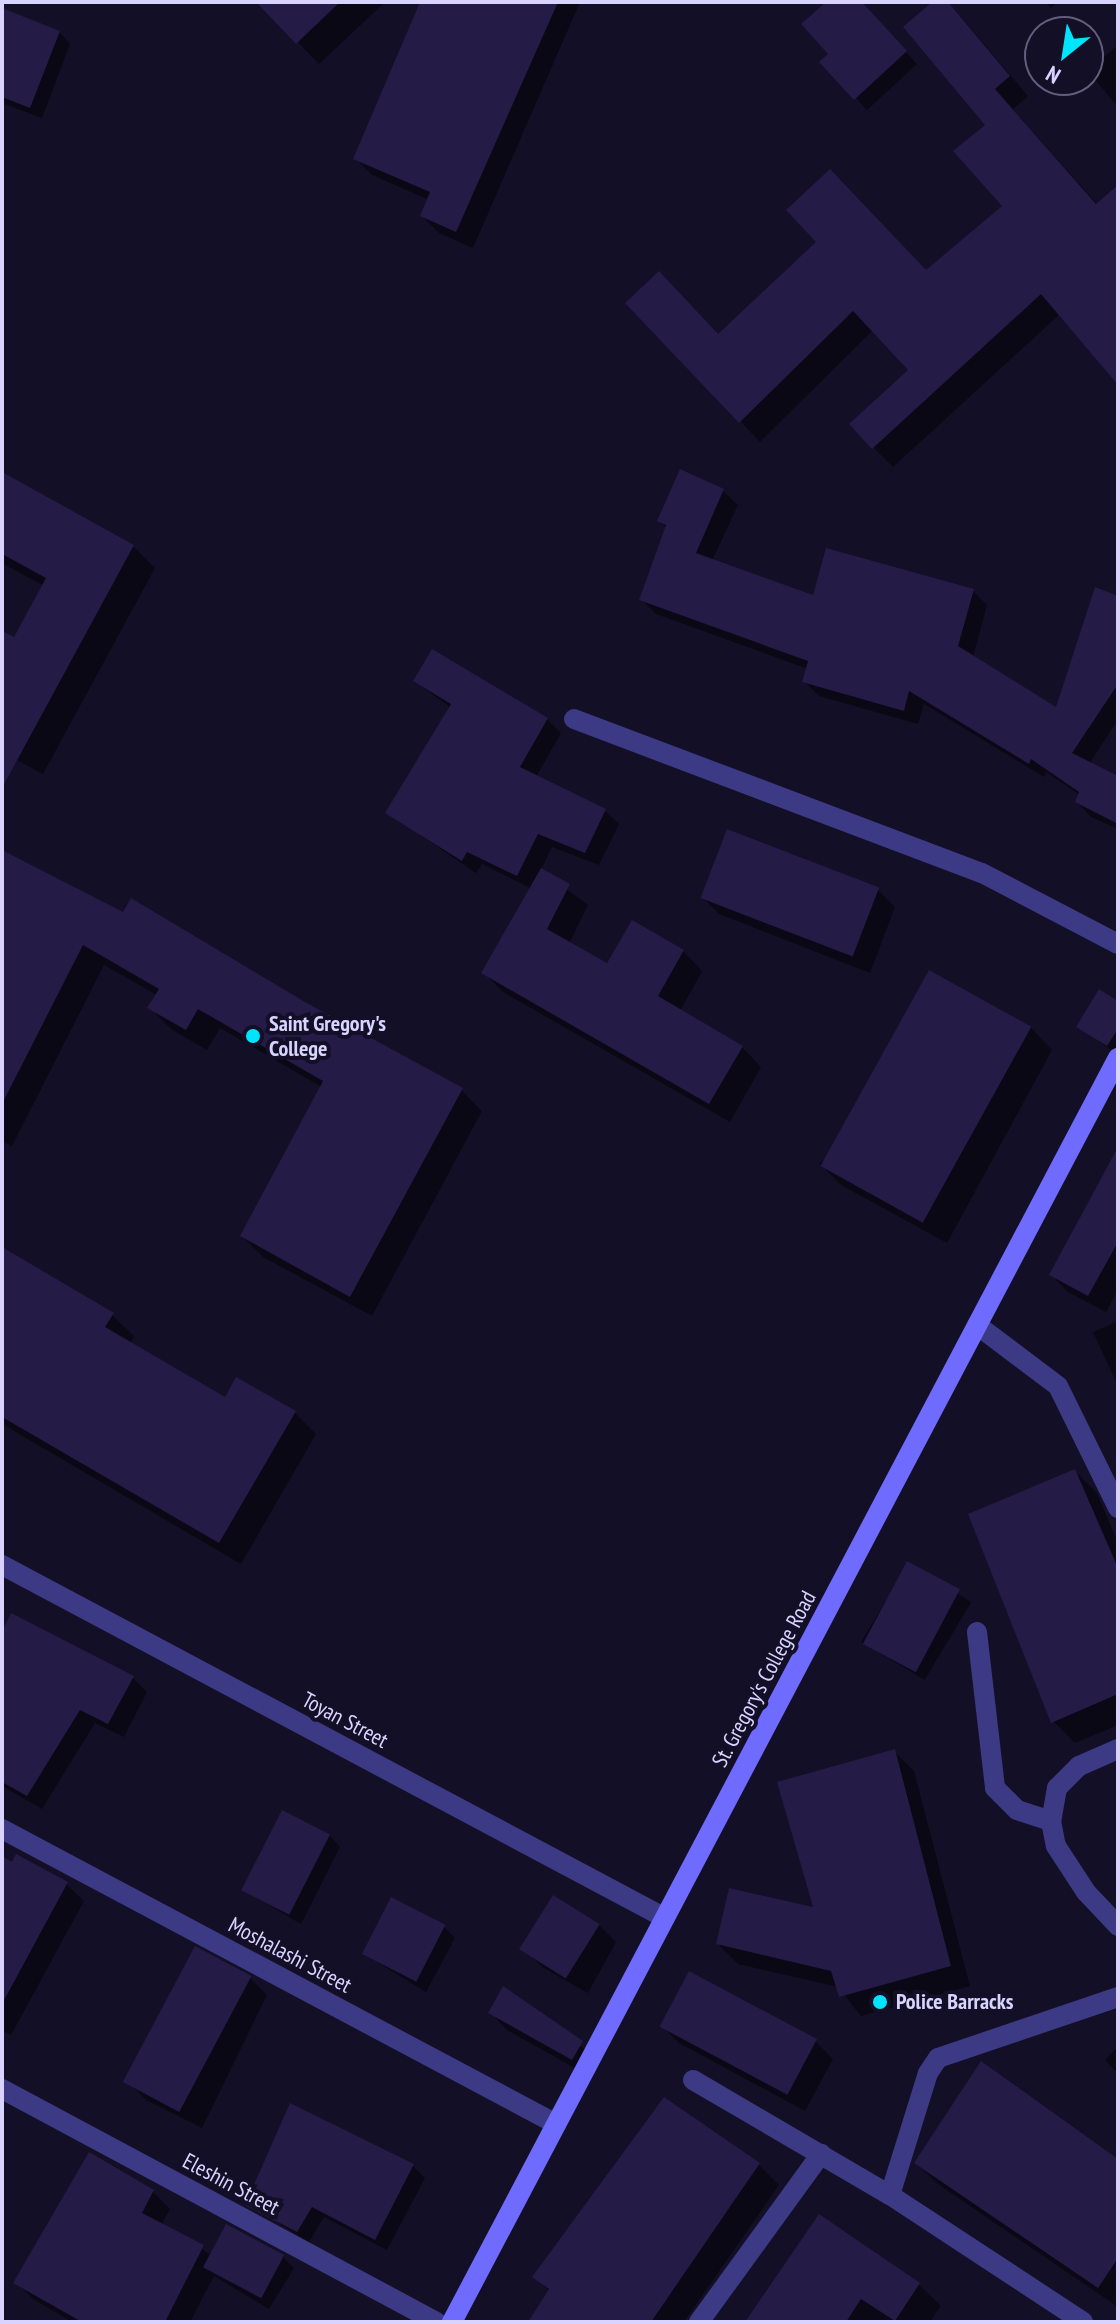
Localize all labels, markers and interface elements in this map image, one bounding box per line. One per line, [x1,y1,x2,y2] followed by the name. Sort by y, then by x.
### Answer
[1024,16,1104,96] north arrow
[1041,60,1065,90] text: N
[269,1010,386,1062] place label: Saint Gregory's College
[244,1027,262,1045] marker: Saint Gregory's College
[706,1586,822,1772] street label: St. Gregory's College Road
[297,1686,393,1754] street label: Toyan Street
[224,1912,356,1998] street label: Moshalashi Street
[896,1989,1014,2015] place label: Police Barracks
[871,1993,889,2011] marker: Police Barracks
[178,2148,284,2220] street label: Eleshin Street

